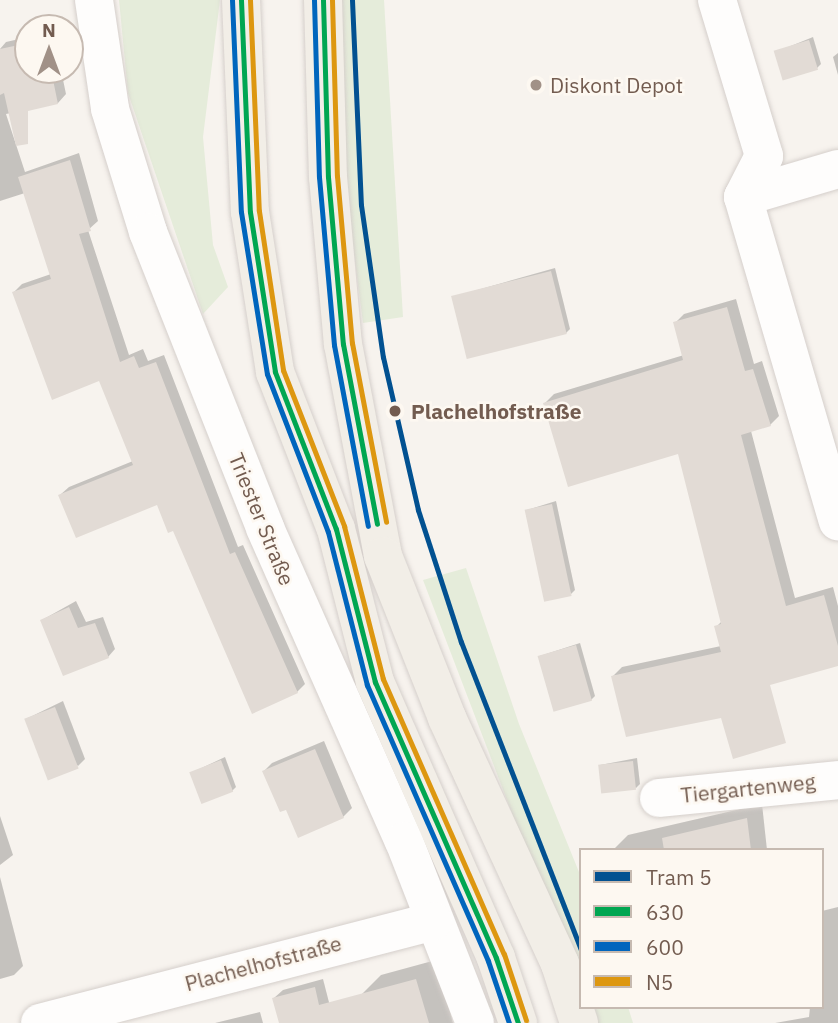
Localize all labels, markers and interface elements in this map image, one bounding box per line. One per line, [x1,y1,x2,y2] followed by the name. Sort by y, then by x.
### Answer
[14,14,84,84] north arrow
[42,18,56,42] text: N
[550,72,683,98] place label: Diskont Depot
[528,77,544,93] marker: Diskont Depot
[411,398,581,424] place label: Plachelhofstraße
[385,401,405,421] marker: Plachelhofstraße
[224,449,300,589] street label: Triester Straße
[679,768,817,808] street label: Tiergartenweg
[579,848,824,1009] legend
[646,863,712,891] text: Tram 5
[646,898,684,926] text: 630
[182,930,344,996] street label: Plachelhofstraße
[646,933,684,961] text: 600
[646,968,673,996] text: N5

